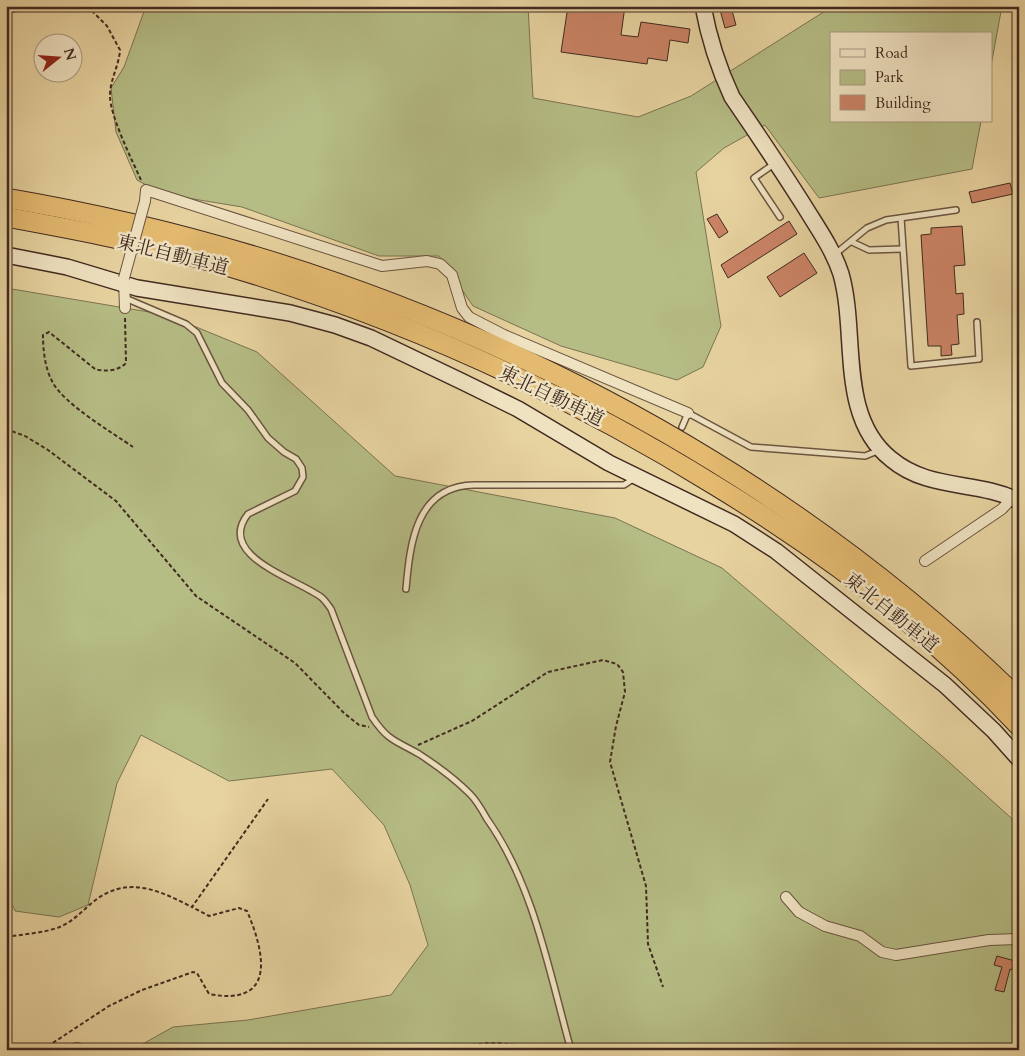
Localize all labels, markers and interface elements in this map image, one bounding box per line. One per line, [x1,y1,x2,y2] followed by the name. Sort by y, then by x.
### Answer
[32,32,82,82] north arrow
[830,32,992,122] legend
[875,43,908,63] text: Road
[59,46,81,63] text: N
[875,67,904,87] text: Park
[875,93,931,113] text: Building
[114,229,231,281] street label: 東北自動車道
[495,359,608,433] street label: 東北自動車道
[839,567,944,659] street label: 東北自動車道

